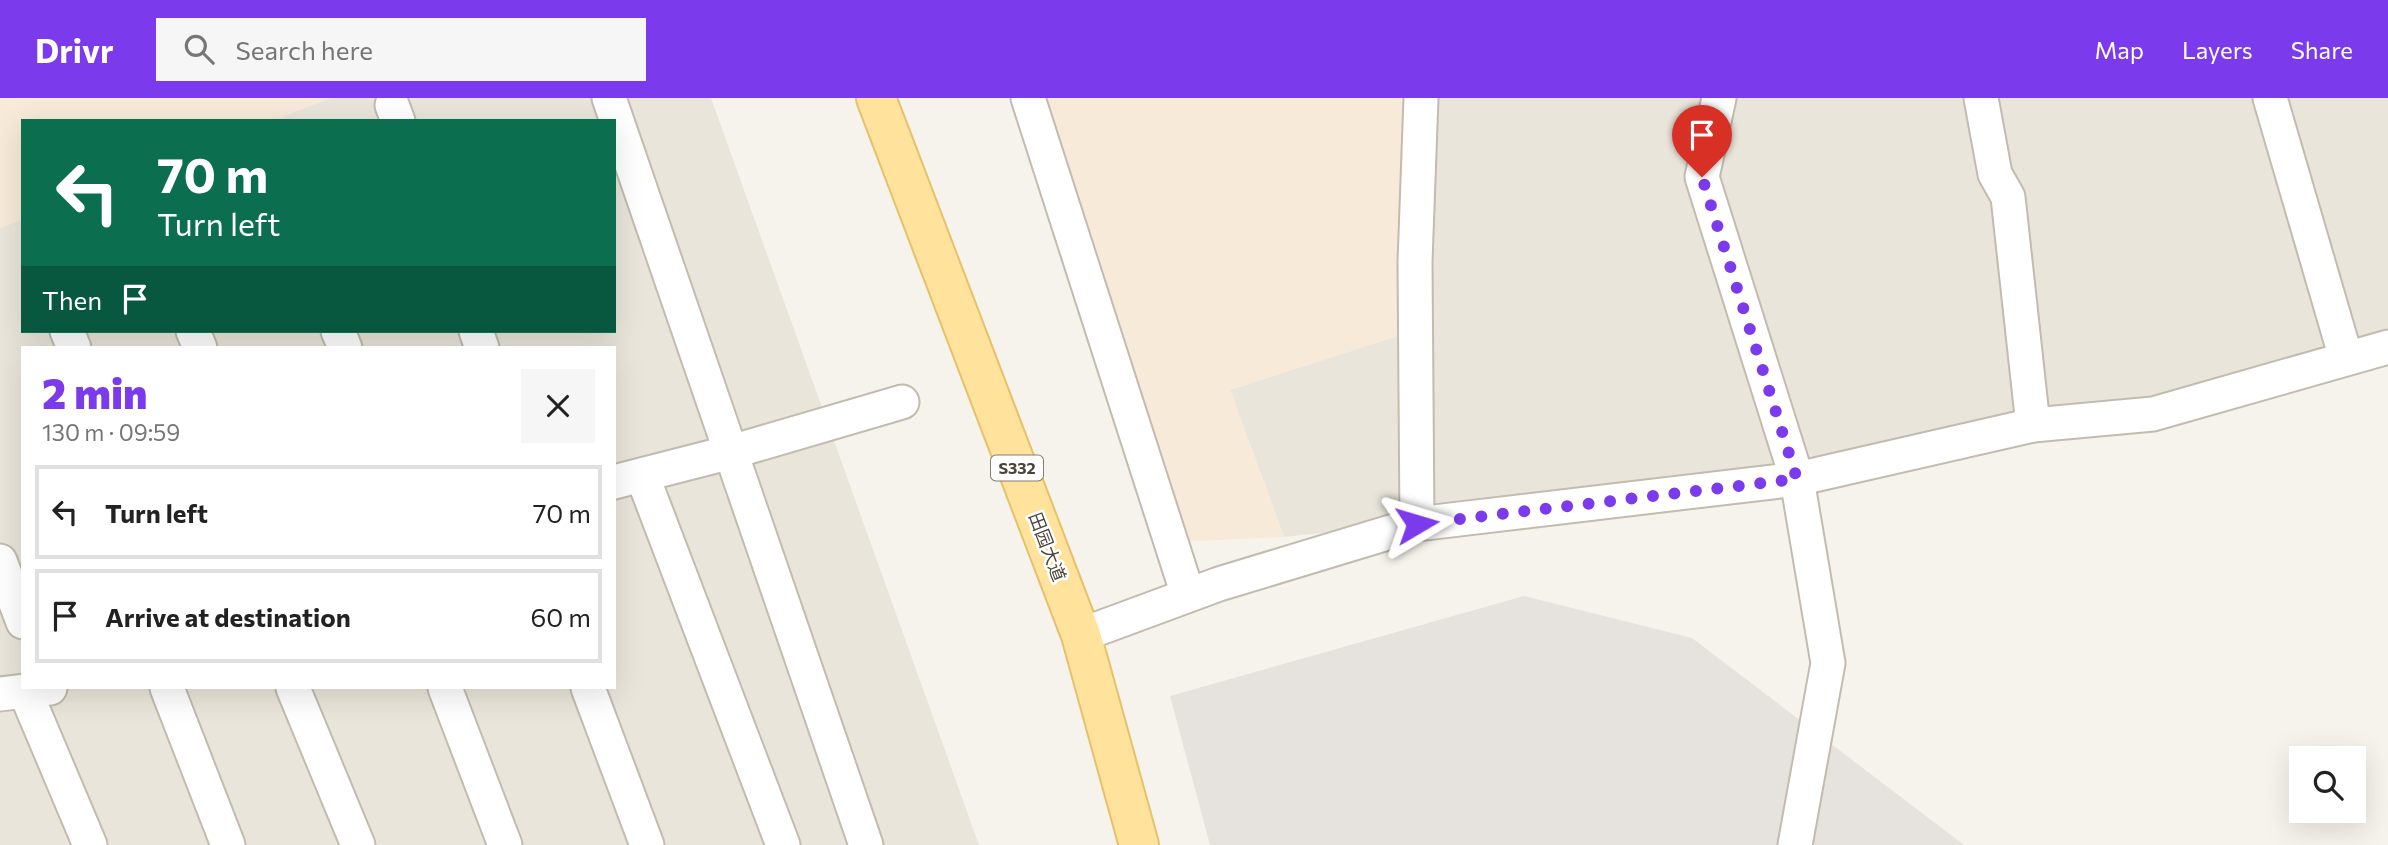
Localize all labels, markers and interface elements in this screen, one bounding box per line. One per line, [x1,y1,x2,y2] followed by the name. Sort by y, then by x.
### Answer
[156,18,646,81] search box
[35,29,114,70] text: Drivr
[180,30,218,68] icon: search
[236,34,373,65] text: Search here
[2095,35,2144,64] text: Map
[2182,35,2253,64] text: Layers
[2291,35,2353,64] text: Share
[1672,105,1732,177] pin
[1683,116,1721,154] icon: arrive
[157,143,268,203] text: 70 m
[42,147,133,238] icon: left
[157,203,281,243] text: Turn left
[116,280,154,318] icon: arrive
[42,284,102,315] text: Then
[42,366,148,418] text: 2 min
[521,369,595,443] button: close
[42,418,180,446] text: 130 m · 09:59
[991,456,1043,480] road number: S332
[1380,487,1454,561] position arrow
[46,493,84,531] icon: left
[105,497,208,528] text: Turn left
[533,497,591,528] text: 70 m
[1025,509,1071,584] street label: 田园大道
[46,597,84,635] icon: arrive
[105,601,351,632] text: Arrive at destination
[531,601,591,632] text: 60 m
[2289,746,2366,823] map controls
[2289,746,2366,823] button: search

